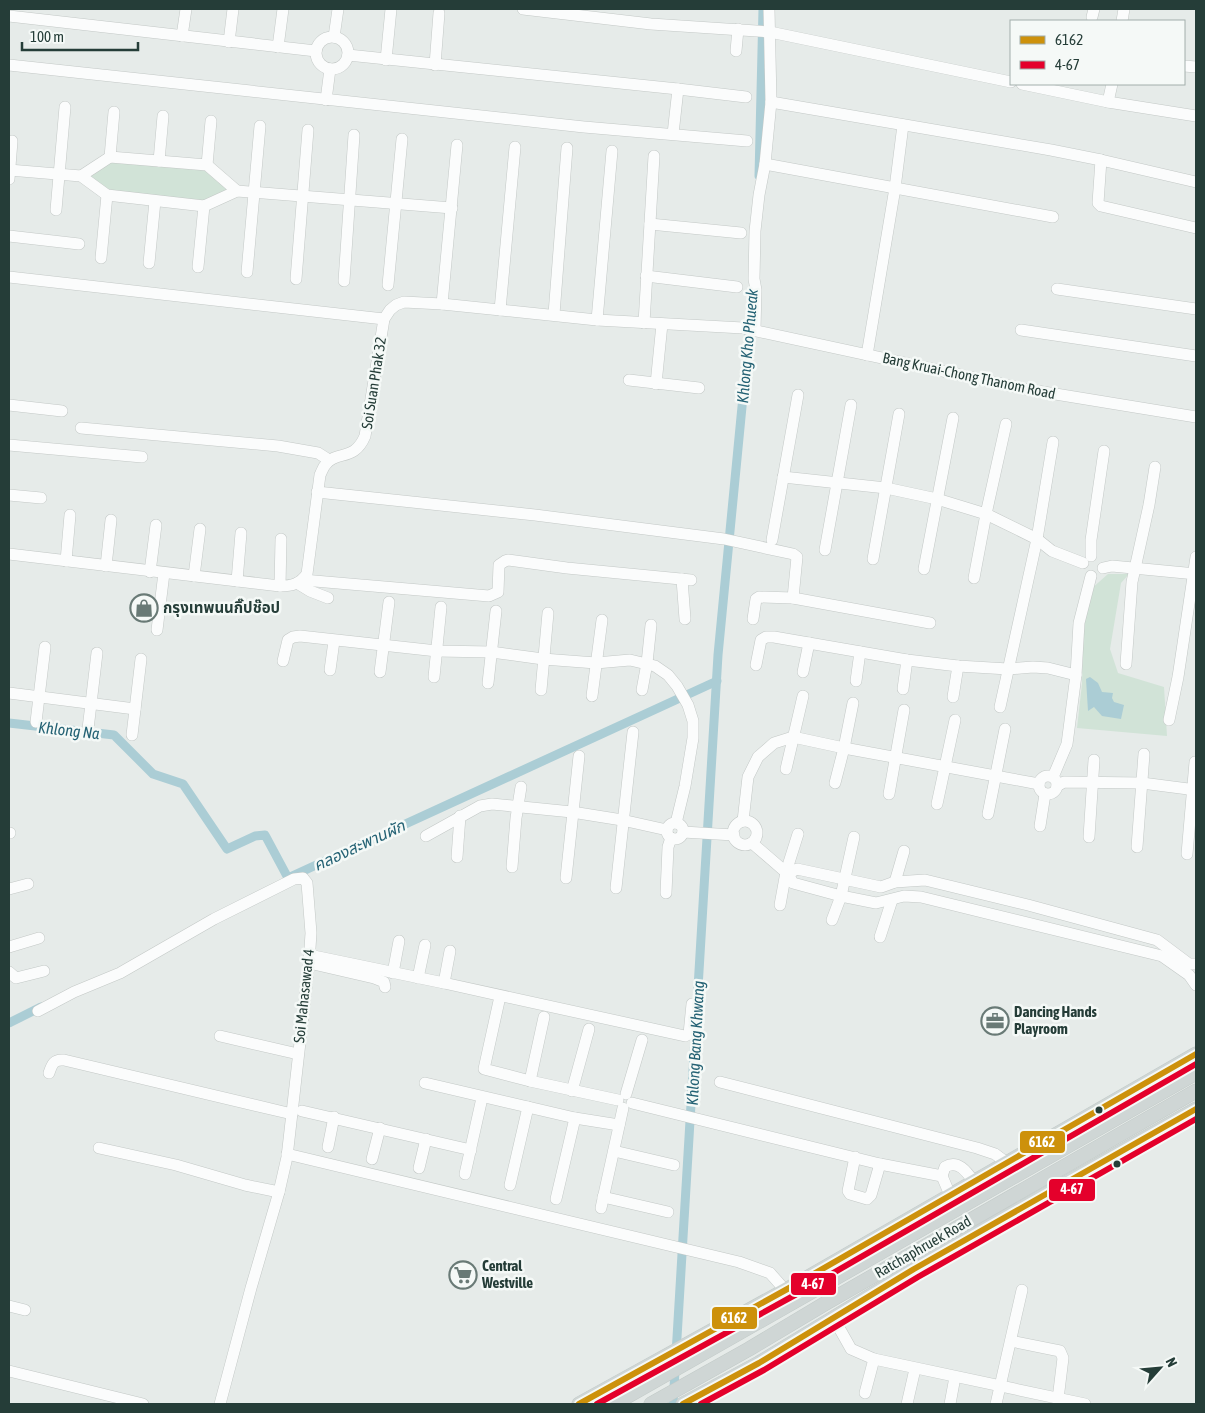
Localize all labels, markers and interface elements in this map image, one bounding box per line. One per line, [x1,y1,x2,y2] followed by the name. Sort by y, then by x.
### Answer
[22,20,139,52] scale bar
[1010,20,1185,85] legend
[30,28,64,45] text: 100 m
[1055,31,1083,48] text: 6162
[1055,56,1080,73] text: 4-67
[733,287,762,404] water label: Khlong Kho Phueak
[358,336,389,430] street label: Soi Suan Phak 32
[881,349,1057,402] street label: Bang Kruai-Chong Thanom Road
[129,593,159,623] shop icon: กรุงเทพนนกิ๊ปช๊อป
[163,598,280,617] place label: กรุงเทพนนกิ๊ปช๊อป
[37,718,101,743] water label: Khlong Na
[310,815,409,874] water label: คลองสะพานผัก
[290,948,317,1044] street label: Soi Mahasawad 4
[683,980,708,1106] water label: Khlong Bang Khwang
[1014,1003,1098,1037] place label: Dancing Hands Playroom
[980,1006,1010,1036] office icon: Dancing Hands Playroom
[1094,1105,1104,1115] unlabelled marker
[1019,1130,1066,1154] line badge: 6162
[1029,1134,1056,1150] text: 6162
[1112,1159,1122,1169] unlabelled marker
[1048,1178,1096,1202] line badge: 4-67
[1059,1181,1084,1197] text: 4-67
[871,1212,974,1281] street label: Ratchaphruek Road
[481,1257,533,1291] place label: Central Westville
[448,1260,478,1290] supermarket icon: Central Westville
[790,1272,837,1296] line badge: 4-67
[800,1276,825,1292] text: 4-67
[711,1306,758,1330] line badge: 6162
[721,1310,748,1326] text: 6162
[1135,1343,1185,1393] north arrow
[1163,1355,1181,1369] text: N

